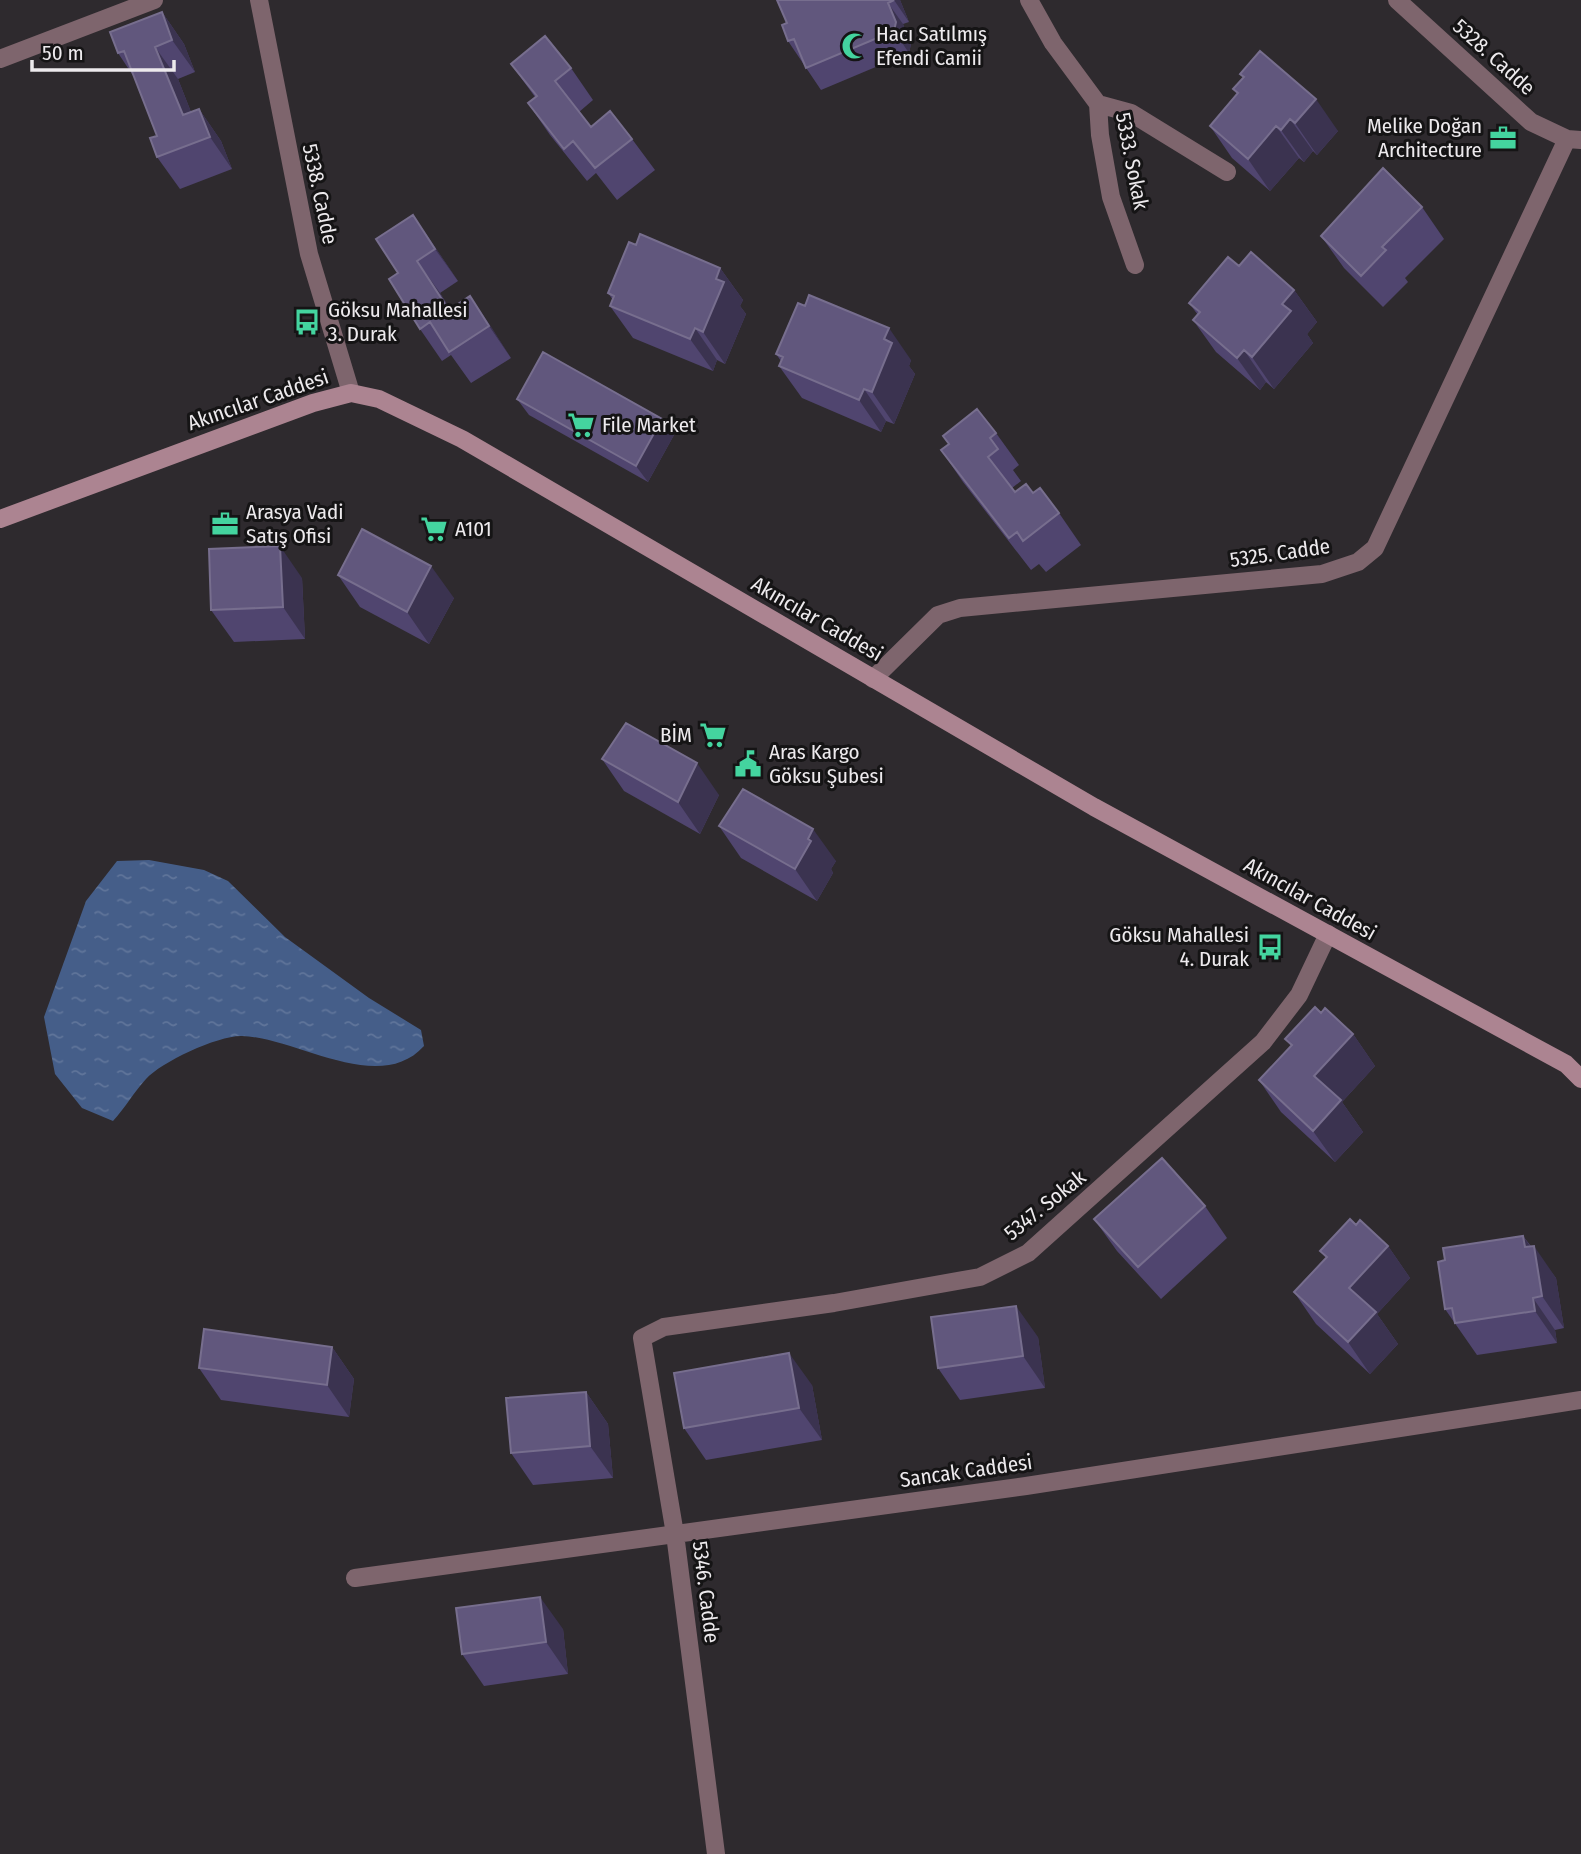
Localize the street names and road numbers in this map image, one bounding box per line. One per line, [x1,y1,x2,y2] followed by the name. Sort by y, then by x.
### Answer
[1448,13,1540,101] street label: 5328. Cadde
[1110,110,1154,212] street label: 5333. Sokak
[297,141,343,247] street label: 5338. Cadde
[184,364,332,436] street label: Akıncılar Caddesi
[1228,533,1332,573] street label: 5325. Cadde
[747,571,887,667] street label: Akıncılar Caddesi
[1239,852,1381,946] street label: Akıncılar Caddesi
[999,1164,1091,1246] street label: 5347. Sokak
[898,1449,1034,1493] street label: Sancak Caddesi
[687,1540,725,1644] street label: 5346. Cadde

